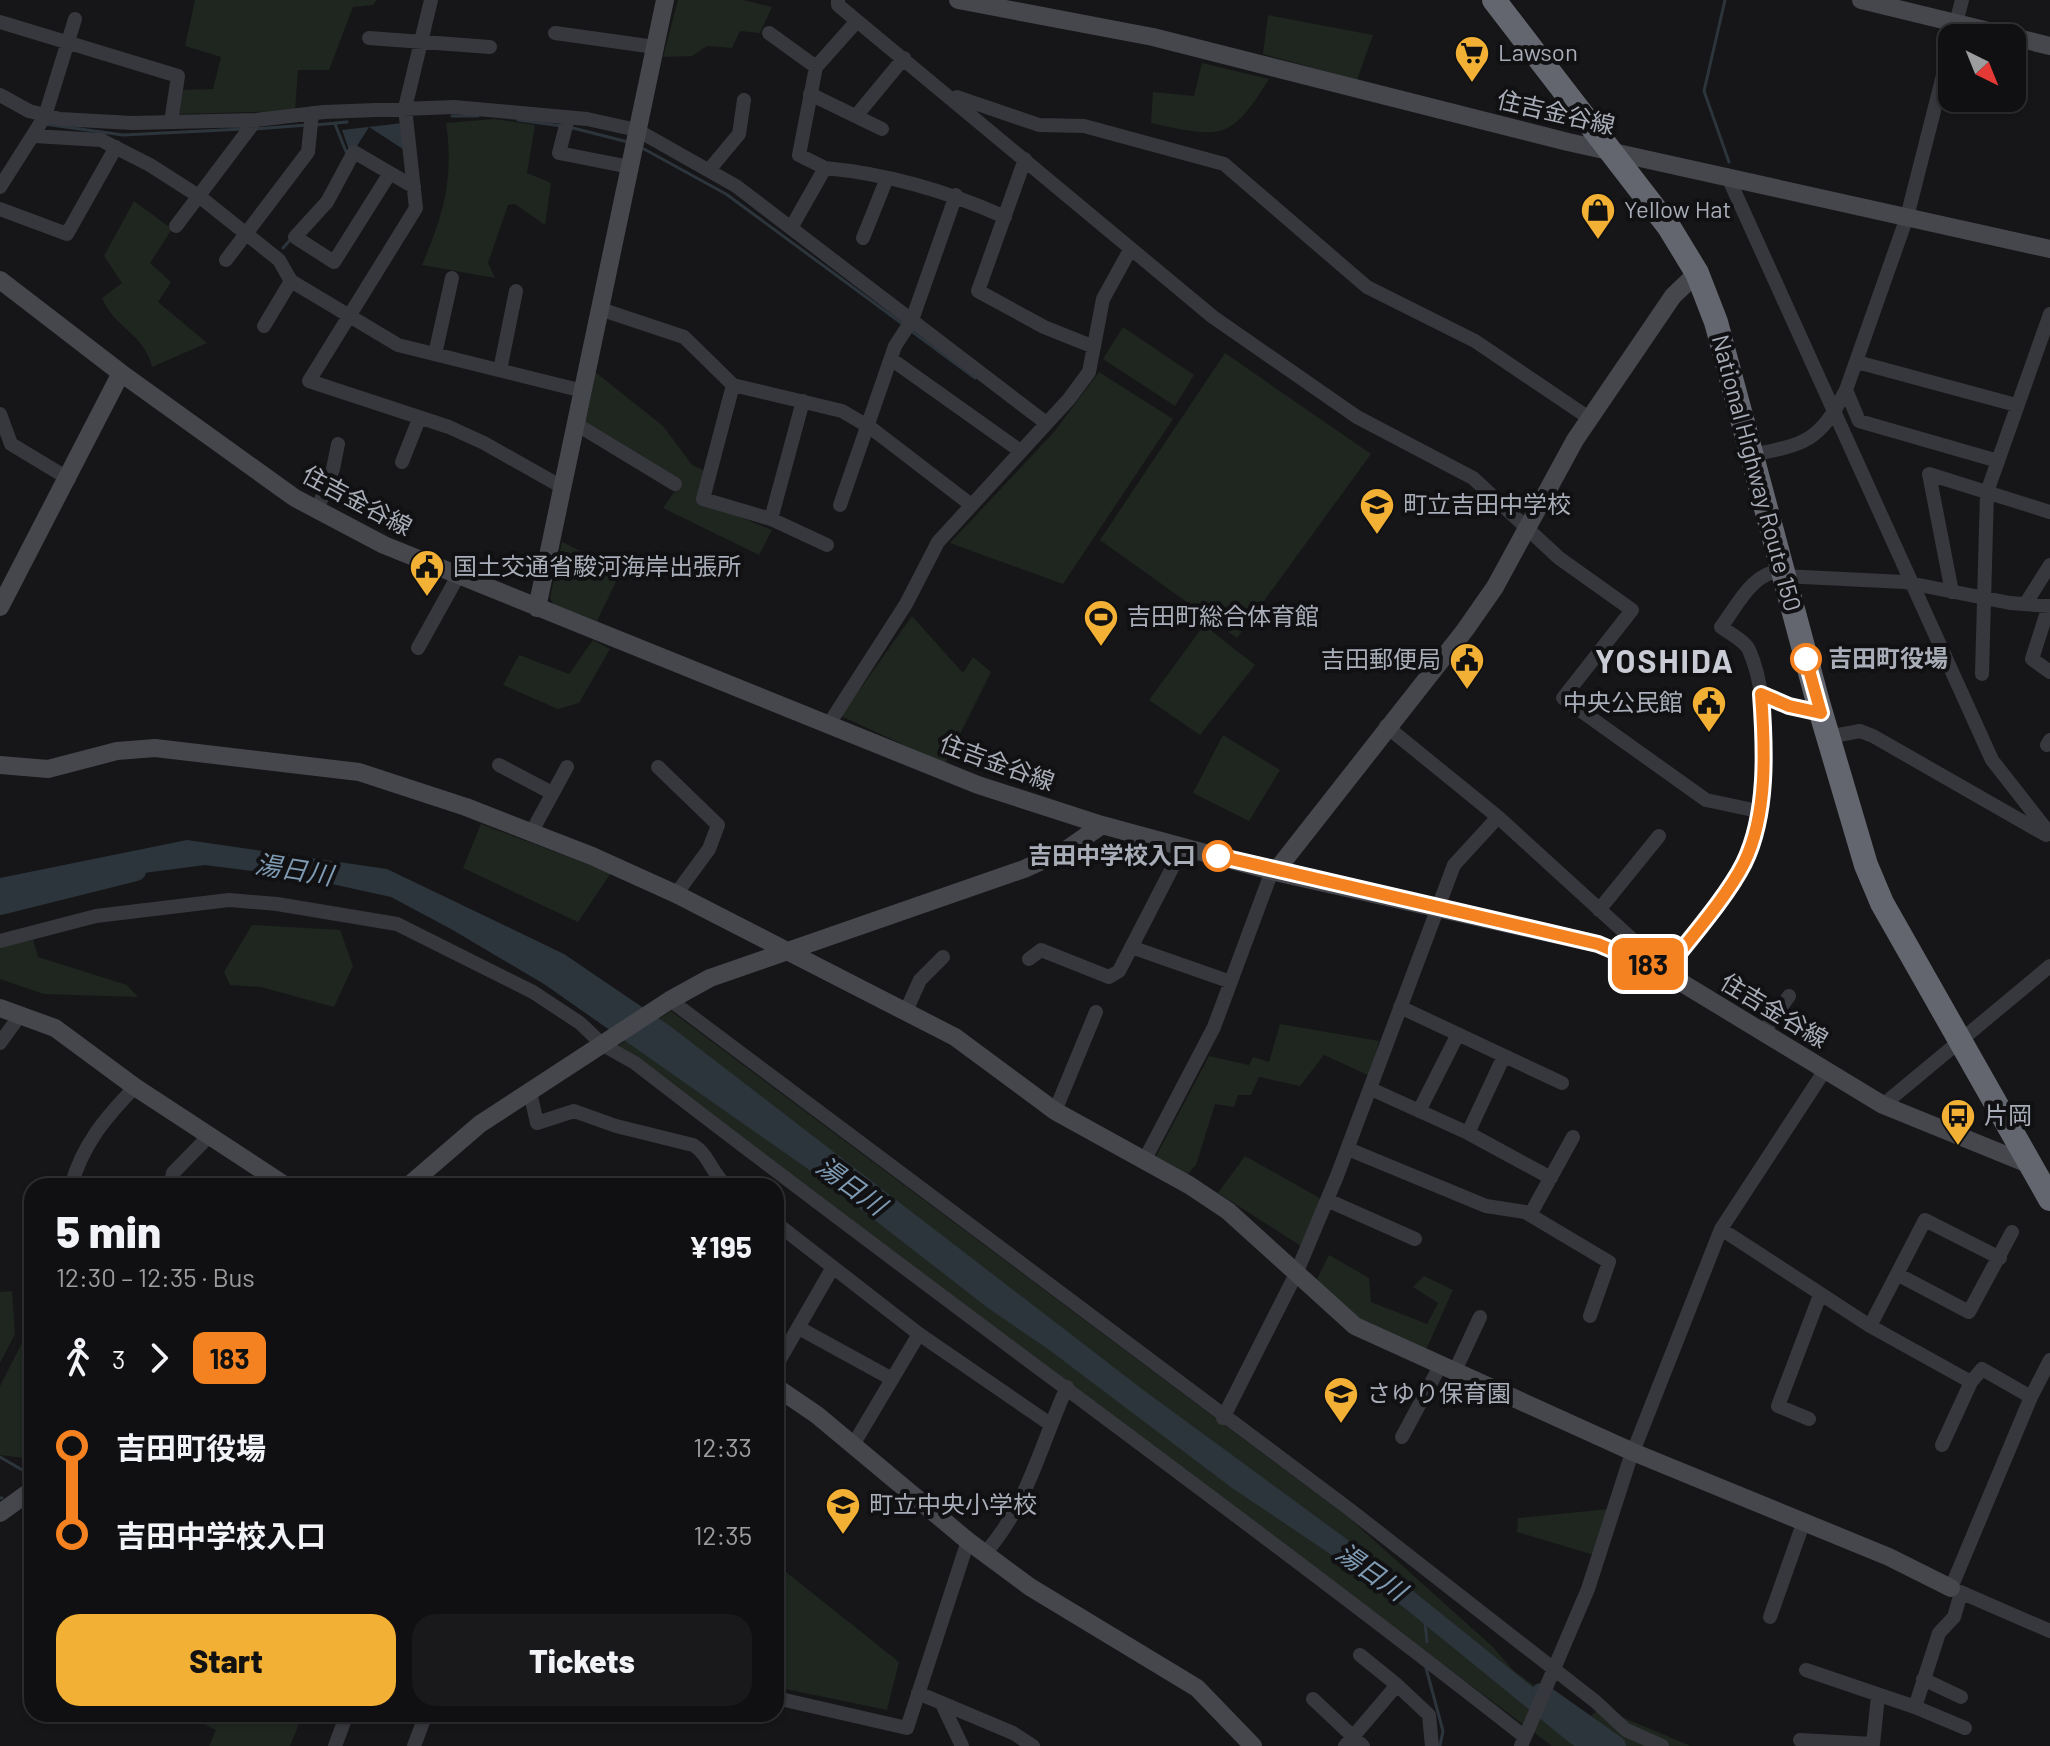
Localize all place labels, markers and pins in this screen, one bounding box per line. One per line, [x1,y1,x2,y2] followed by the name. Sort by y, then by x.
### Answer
[1453,34,1491,84] supermarket icon: Lawson
[1498,37,1578,66] place label: Lawson
[1579,191,1617,241] shop icon: Yellow Hat
[1624,194,1731,223] place label: Yellow Hat
[1358,486,1396,536] school or university icon: 町立吉田中学校
[1403,489,1571,518] place label: 町立吉田中学校
[408,548,446,598] public building icon: 国土交通省駿河海岸出張所
[453,551,741,580] place label: 国土交通省駿河海岸出張所
[1082,598,1120,648] sports icon: 吉田町総合体育館
[1127,601,1319,630] place label: 吉田町総合体育館
[1448,641,1486,691] public building icon: 吉田郵便局
[1828,643,1948,672] place label: 吉田町役場
[1321,644,1441,673] place label: 吉田郵便局
[1791,644,1821,674] marker: 吉田町役場
[1690,684,1728,734] public building icon: 中央公民館
[1563,687,1683,716] place label: 中央公民館
[1028,840,1196,869] place label: 吉田中学校入口
[1203,841,1233,871] marker: 吉田中学校入口
[1939,1097,1977,1147] bus stop icon: 片岡
[1984,1100,2032,1129] place label: 片岡
[1322,1375,1360,1425] school or university icon: さゆり保育園
[1367,1378,1511,1407] place label: さゆり保育園
[824,1486,862,1536] school or university icon: 町立中央小学校
[869,1489,1037,1518] place label: 町立中央小学校

